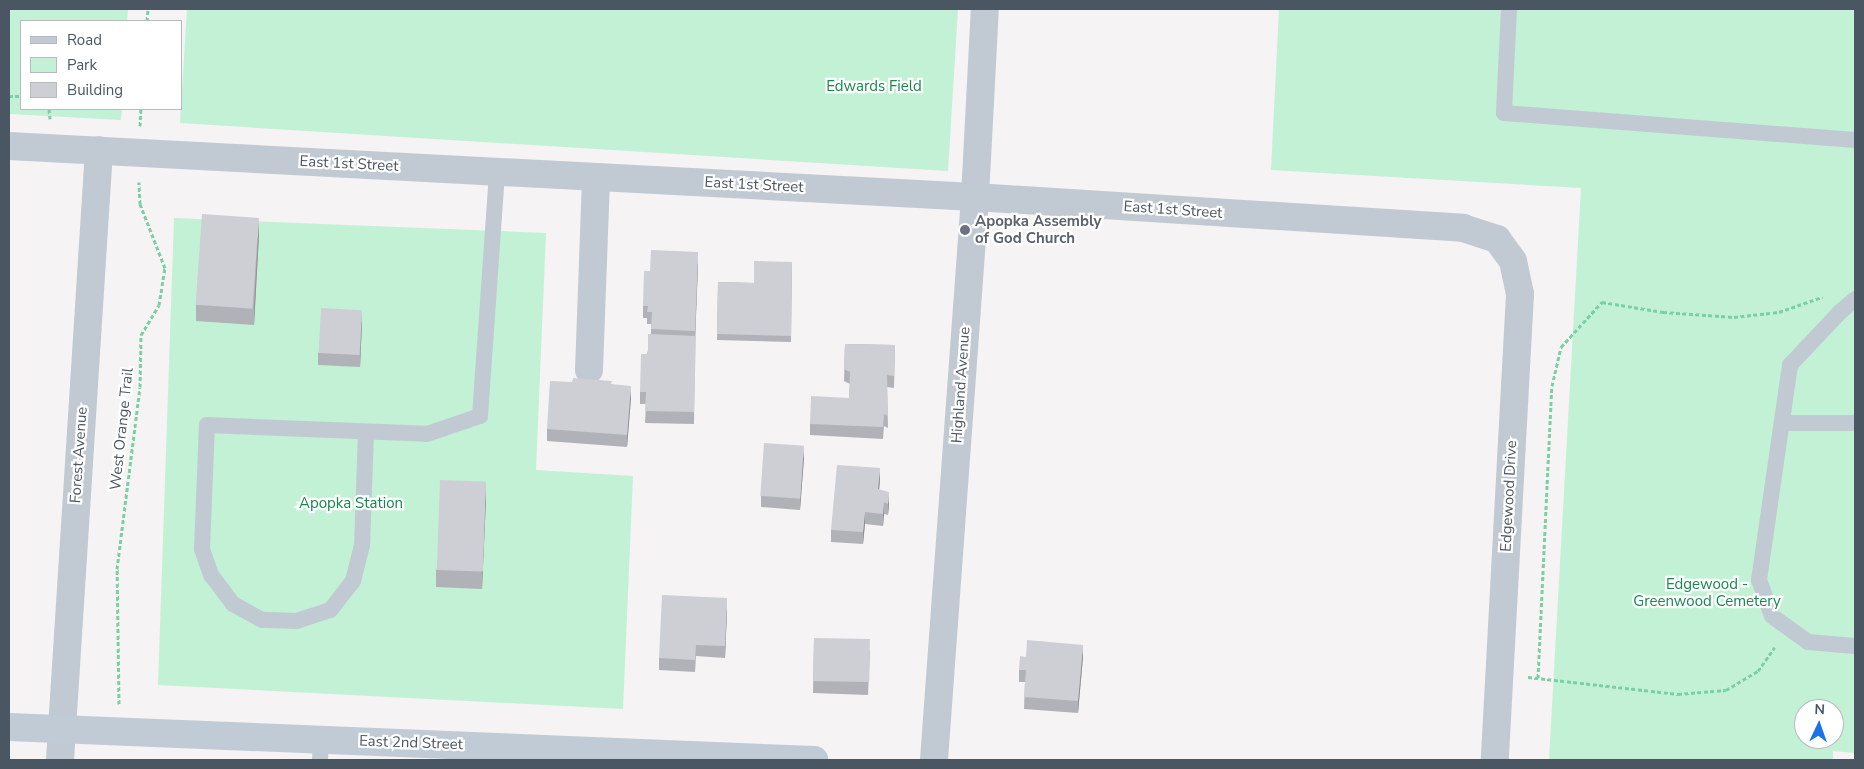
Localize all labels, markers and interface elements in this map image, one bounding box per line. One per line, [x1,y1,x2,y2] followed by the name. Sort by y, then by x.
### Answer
[20,20,182,110] legend
[67,30,102,50] text: Road
[67,55,97,75] text: Park
[826,78,922,96] park label: Edwards Field
[67,80,123,100] text: Building
[299,152,399,176] street label: East 1st Street
[704,173,804,197] street label: East 1st Street
[1123,198,1223,222] street label: East 1st Street
[975,212,1101,247] place label: Apopka Assembly of God Church
[959,224,971,236] marker: Apopka Assembly of God Church
[948,326,974,444] street label: Highland Avenue
[107,367,137,491] street label: West Orange Trail
[67,406,91,504] street label: Forest Avenue
[1497,440,1521,552] street label: Edgewood Drive
[299,495,403,513] park label: Apopka Station
[1633,575,1781,610] park label: Edgewood - Greenwood Cemetery
[1794,699,1844,749] north arrow
[1814,700,1825,719] text: N
[359,732,463,754] street label: East 2nd Street

